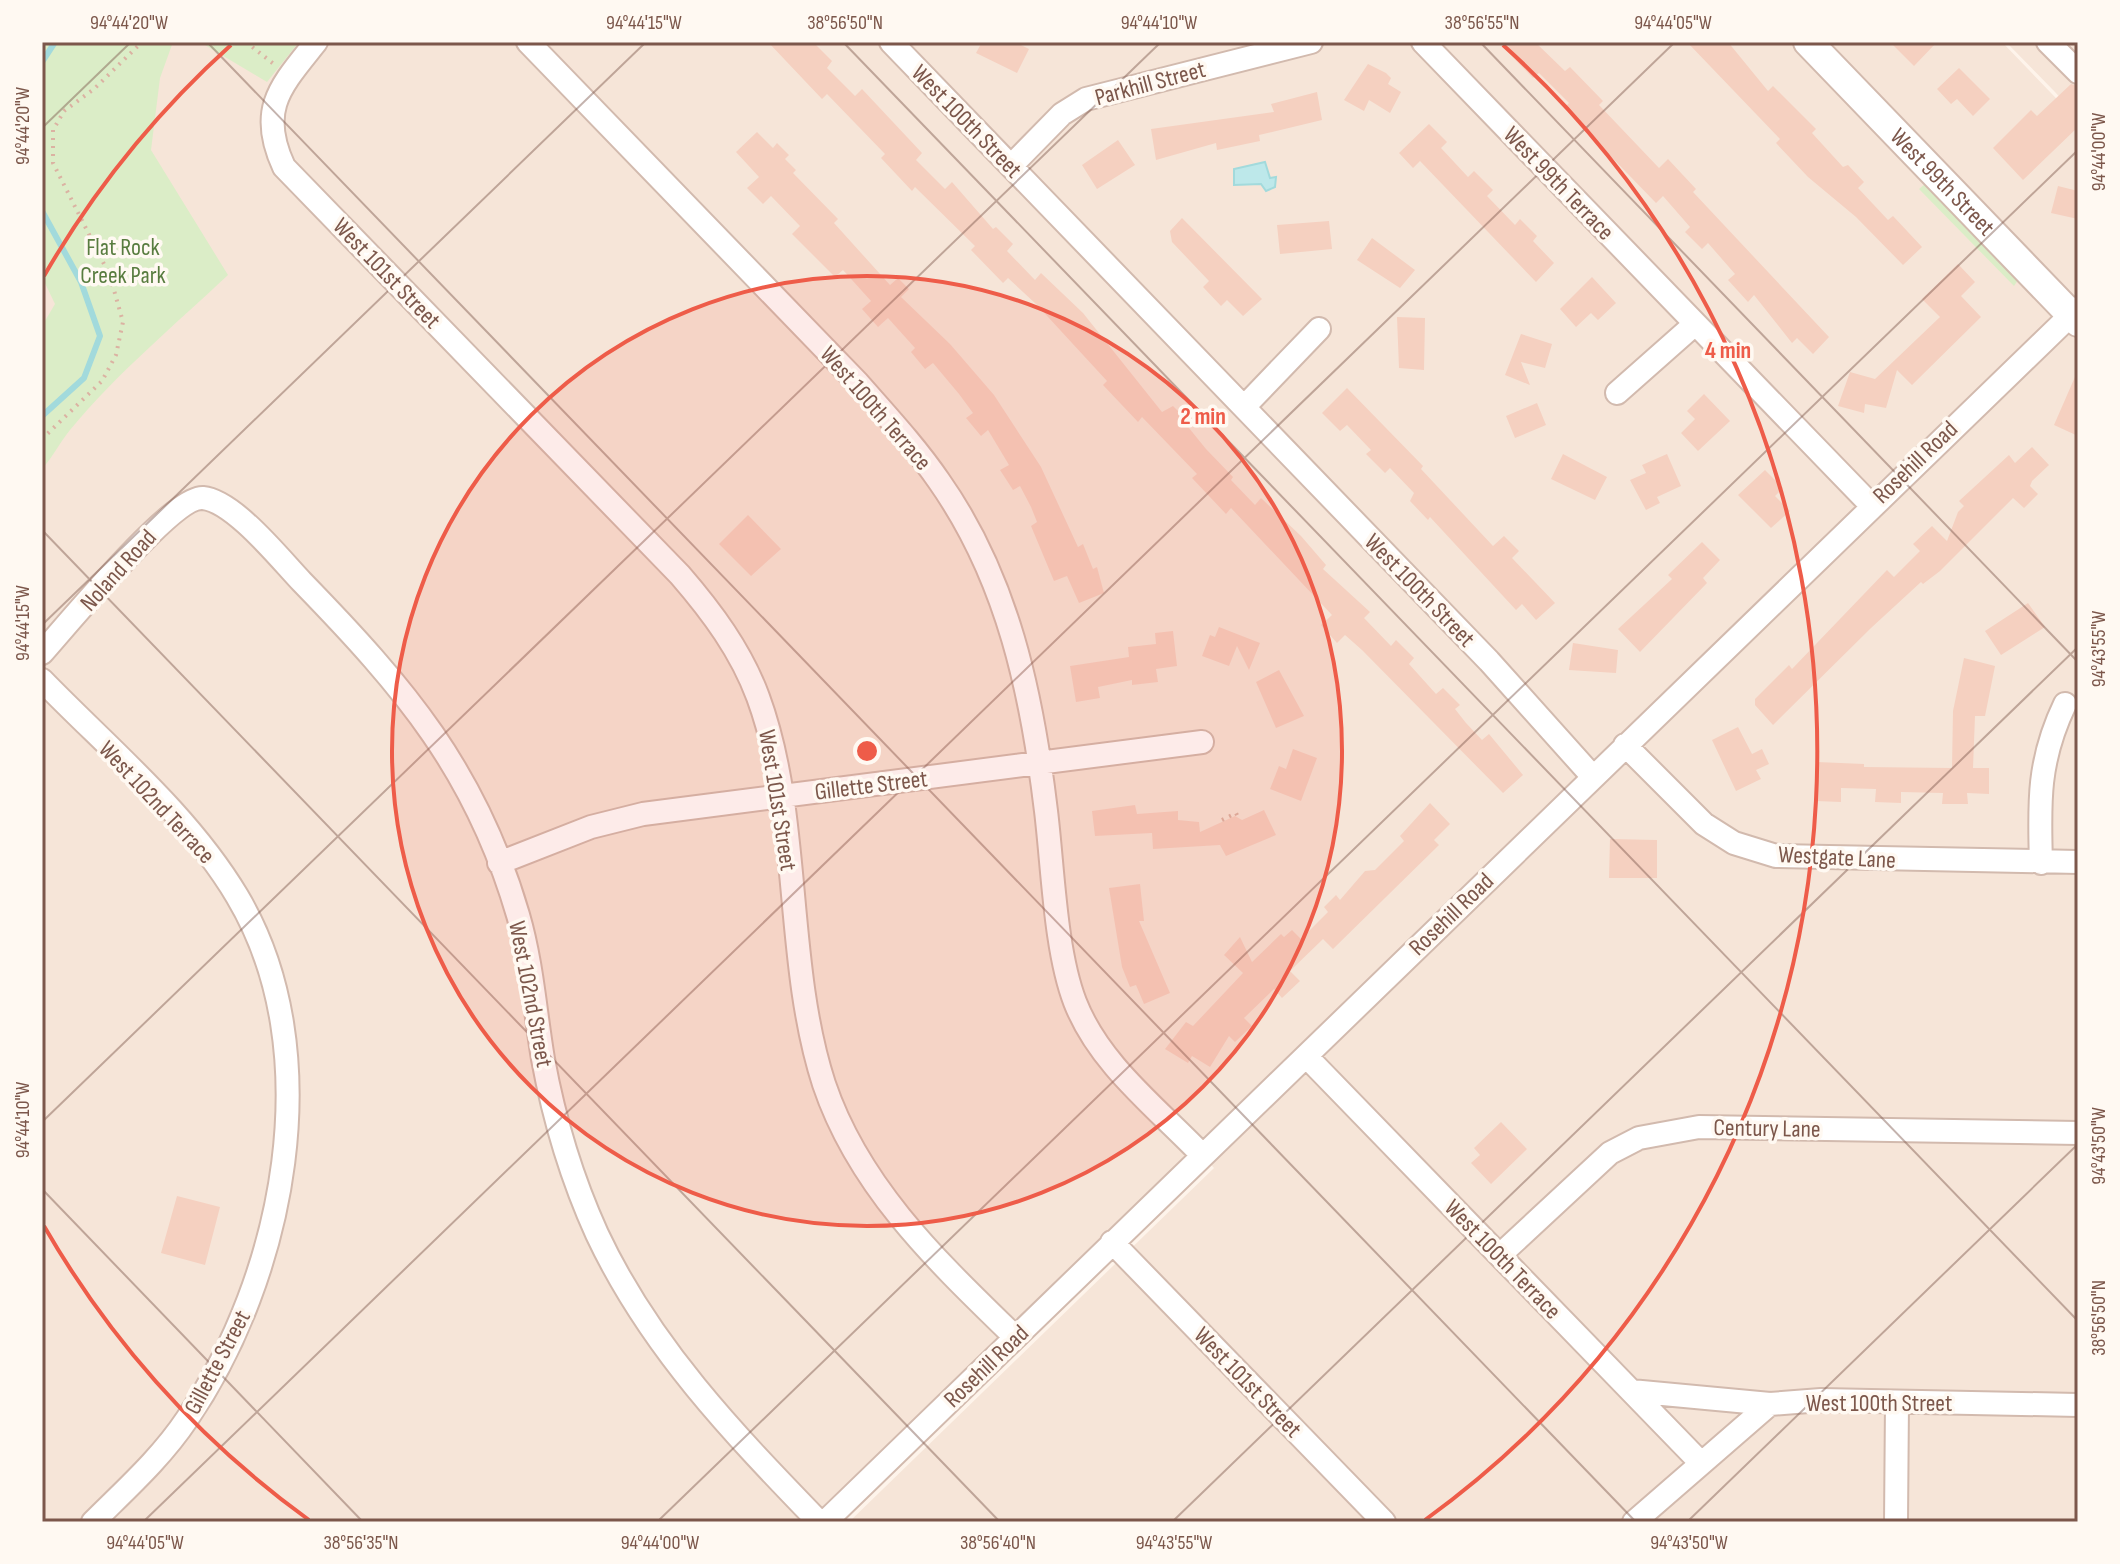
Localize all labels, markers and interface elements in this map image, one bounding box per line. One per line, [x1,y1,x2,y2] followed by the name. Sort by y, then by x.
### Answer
[90,11,168,35] text: 94°44'20"W
[606,11,682,35] text: 94°44'15"W
[807,11,883,35] text: 38°56'50"N
[1121,11,1197,35] text: 94°44'10"W
[1445,11,1519,35] text: 38°56'55"N
[1634,11,1712,35] text: 94°44'05"W
[1092,55,1209,112] street label: Parkhill Street
[905,59,1028,184] street label: West 100th Street
[11,87,35,165] text: 94°44'20"W
[2087,113,2111,191] text: 94°44'00"W
[1497,120,1620,246] street label: West 99th Terrace
[1884,122,2001,242] street label: West 99th Street
[327,212,447,335] street label: West 101st Street
[80,233,166,290] park label: Flat Rock Creek Park
[1705,336,1751,365] text: 4 min
[814,340,938,476] street label: West 100th Terrace
[1180,402,1226,431] text: 2 min
[1867,415,1964,510] street label: Rosehill Road
[74,523,163,617] street label: Noland Road
[1358,528,1481,653] street label: West 100th Street
[11,585,35,661] text: 94°44'15"W
[2087,611,2111,687] text: 94°43'55"W
[752,727,803,873] street label: West 101st Street
[92,735,221,870] street label: West 102nd Terrace
[853,737,881,765] centre of rings
[813,764,929,807] street label: Gillette Street
[1777,840,1897,875] street label: Westgate Lane
[1403,867,1500,962] street label: Rosehill Road
[502,919,559,1070] street label: West 102nd Street
[11,1082,35,1158] text: 94°44'10"W
[2087,1107,2111,1185] text: 94°43'50"W
[1713,1113,1821,1144] street label: Century Lane
[1438,1193,1567,1325] street label: West 100th Terrace
[2087,1280,2111,1356] text: 38°56'50"N
[178,1305,257,1419] street label: Gillette Street
[938,1319,1035,1414] street label: Rosehill Road
[1188,1321,1308,1444] street label: West 101st Street
[1806,1389,1952,1418] street label: West 100th Street
[106,1531,184,1555] text: 94°44'05"W
[323,1531,399,1555] text: 38°56'35"N
[621,1531,699,1555] text: 94°44'00"W
[960,1531,1036,1555] text: 38°56'40"N
[1136,1531,1212,1555] text: 94°43'55"W
[1650,1531,1728,1555] text: 94°43'50"W

